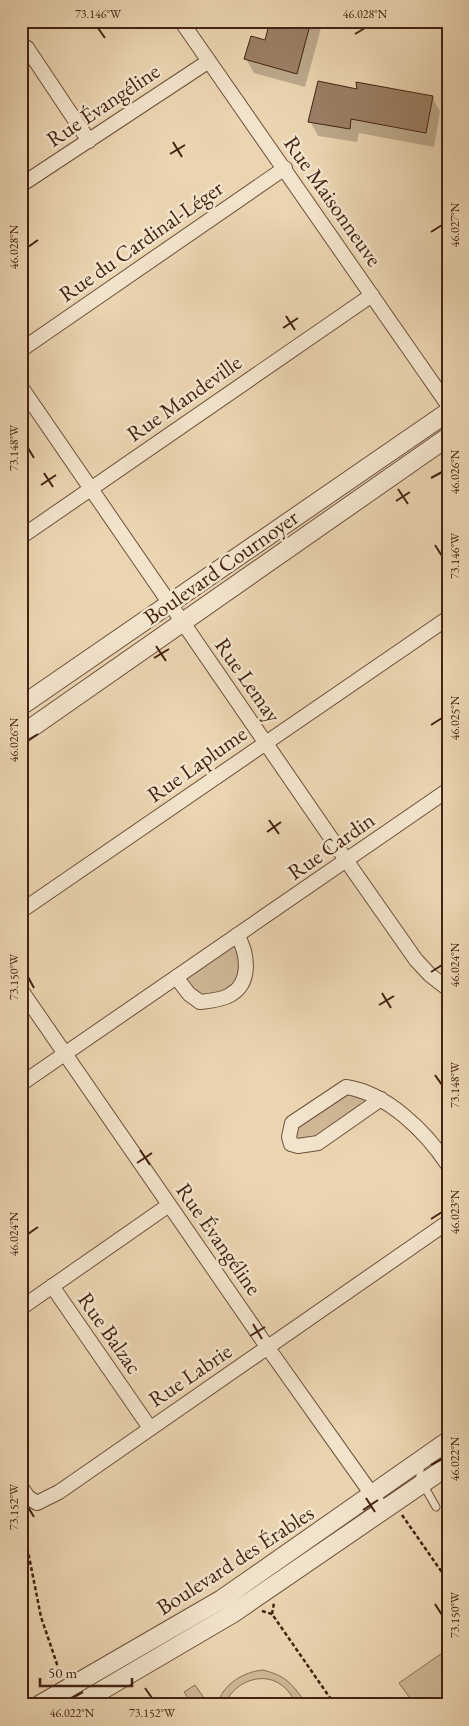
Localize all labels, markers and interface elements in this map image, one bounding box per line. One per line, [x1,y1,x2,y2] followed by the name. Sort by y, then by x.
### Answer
[75,6,122,22] text: 73.146°W
[343,6,388,22] text: 46.028°N
[41,56,166,154] street label: Rue Évangéline
[277,130,389,272] street label: Rue Maisonneuve
[53,173,229,309] street label: Rue du Cardinal-Léger
[447,202,463,247] text: 46.027°N
[6,224,22,269] text: 46.028°N
[121,347,248,448] street label: Rue Mandeville
[6,424,22,471] text: 73.148°W
[447,449,463,494] text: 46.026°N
[138,502,305,631] street label: Boulevard Cournoyer
[447,532,463,579] text: 73.146°W
[208,632,288,728] street label: Rue Lemay
[447,695,463,740] text: 46.025°N
[6,717,22,762] text: 46.026°N
[141,719,253,809] street label: Rue Laplume
[282,805,381,887] street label: Rue Cardin
[447,942,463,987] text: 46.024°N
[6,953,22,1000] text: 73.150°W
[447,1061,463,1108] text: 73.148°W
[170,1177,269,1301] street label: Rue Évangéline
[447,1189,463,1234] text: 46.023°N
[6,1211,22,1256] text: 46.024°N
[71,1286,149,1380] street label: Rue Balzac
[143,1336,238,1413] street label: Rue Labrie
[447,1436,463,1481] text: 46.022°N
[6,1483,22,1530] text: 73.152°W
[151,1498,319,1622] street label: Boulevard des Érables
[447,1591,463,1638] text: 73.150°W
[40,1656,132,1688] scale bar
[48,1663,77,1682] text: 50 m
[50,1705,95,1721] text: 46.022°N
[129,1705,176,1721] text: 73.152°W

